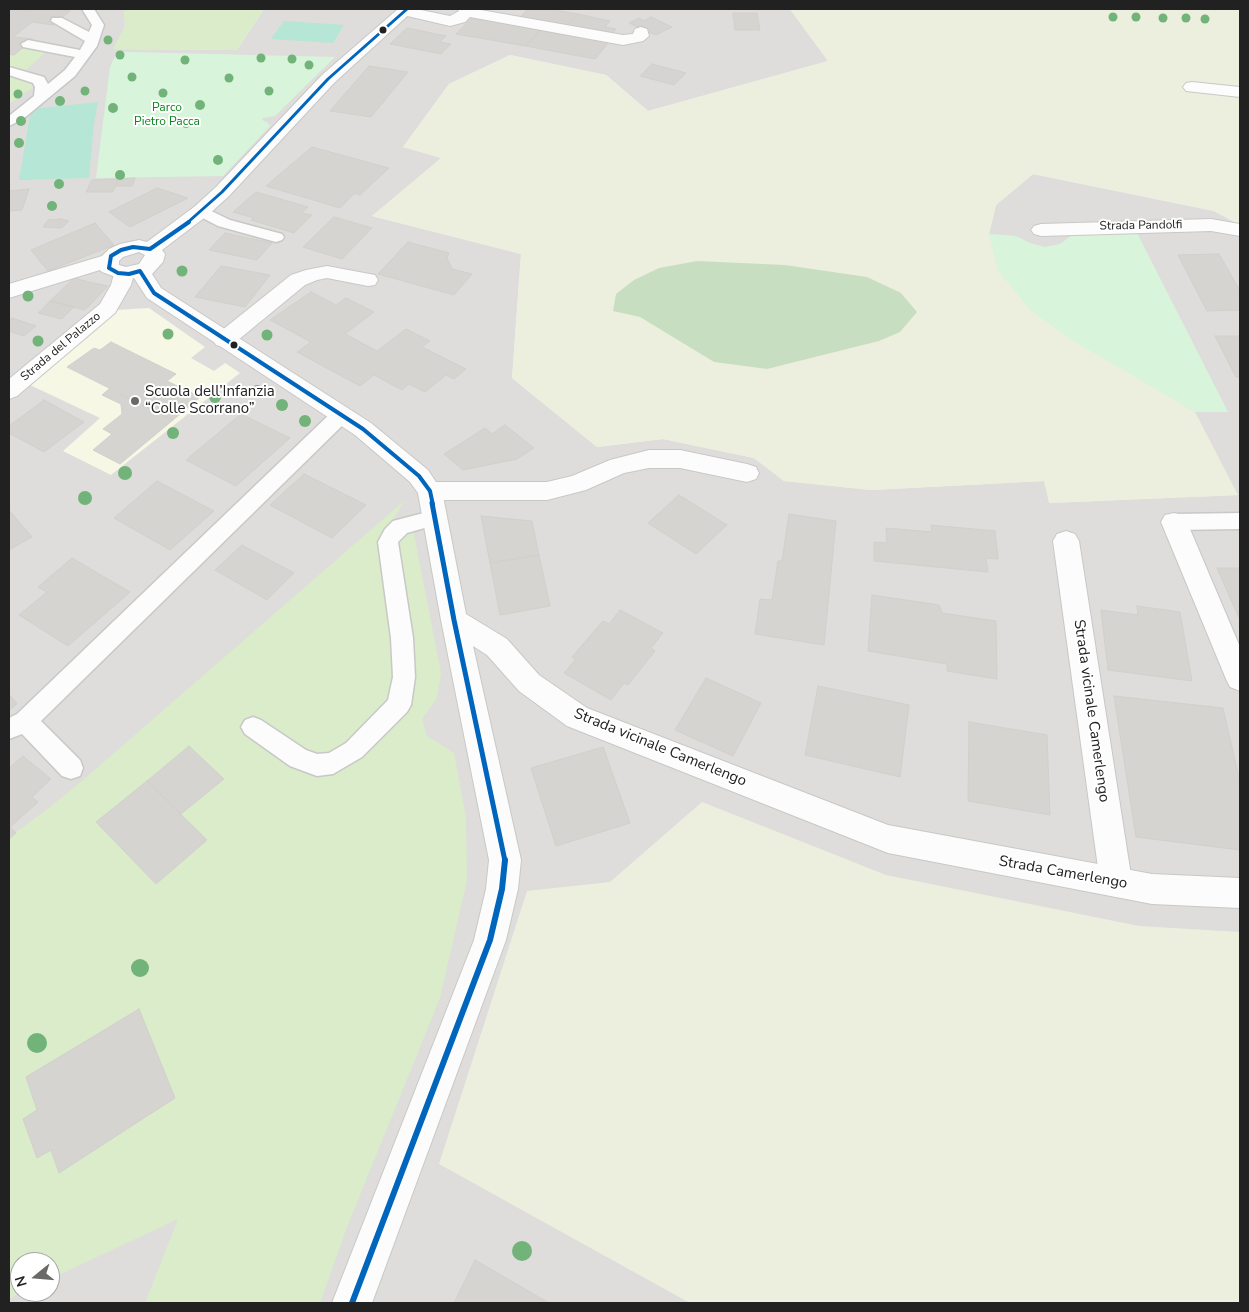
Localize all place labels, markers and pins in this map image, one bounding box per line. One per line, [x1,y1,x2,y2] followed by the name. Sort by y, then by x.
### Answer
[378,25,388,35] unlabelled marker
[229,340,239,350] unlabelled marker
[145,383,275,418] place label: Scuola dell’Infanzia “Colle Scorrano”
[129,395,141,407] marker: Scuola dell’Infanzia “Colle Scorrano”

